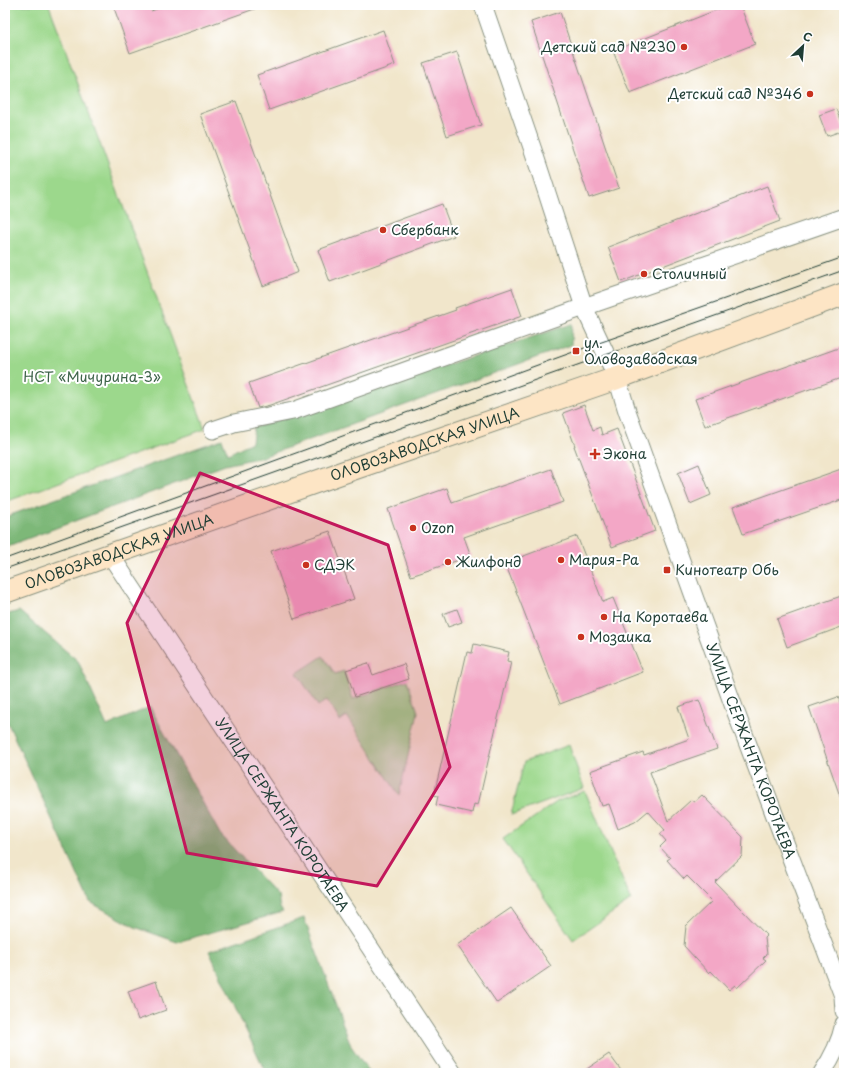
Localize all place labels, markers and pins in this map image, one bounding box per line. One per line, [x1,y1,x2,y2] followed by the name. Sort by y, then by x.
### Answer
[540,36,676,57] place label: Детский сад №230
[679,42,689,52] marker: Детский сад №230
[667,83,802,104] place label: Детский сад №346
[805,89,815,99] marker: Детский сад №346
[391,219,459,240] place label: Сбербанк
[378,225,388,235] marker: Сбербанк
[652,263,727,284] place label: Столичный
[639,269,649,279] marker: Столичный
[584,332,698,369] place label: ул. Оловозаводская
[571,346,581,356] marker: ул. Оловозаводская
[603,443,647,464] place label: Экона
[590,449,600,459] marker: Экона
[421,517,454,538] place label: Ozon
[408,523,418,533] marker: Ozon
[569,549,639,570] place label: Мария-Ра
[455,551,521,572] place label: Жилфонд
[314,554,355,575] place label: СДЭК
[556,555,566,565] marker: Мария-Ра
[443,557,453,567] marker: Жилфонд
[675,559,779,580] place label: Кинотеатр Обь
[301,560,311,570] marker: СДЭК
[662,565,672,575] marker: Кинотеатр Обь
[612,606,708,627] place label: На Коротаева
[599,612,609,622] marker: На Коротаева
[589,626,651,647] place label: Мозаика
[576,632,586,642] marker: Мозаика

